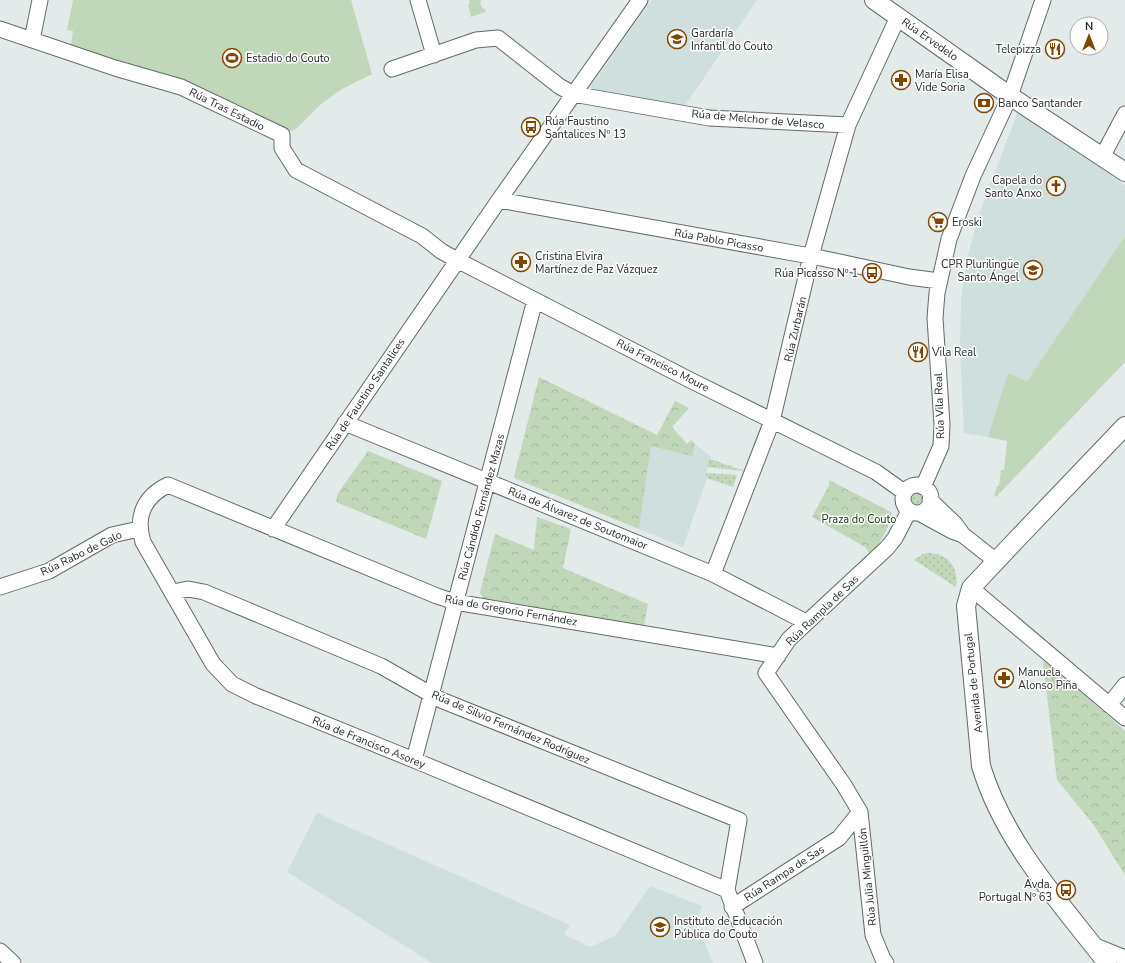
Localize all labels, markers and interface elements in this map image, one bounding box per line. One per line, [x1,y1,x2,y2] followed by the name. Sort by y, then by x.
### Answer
[898,14,961,64] street label: Rúa Ervedelo
[1069,16,1109,56] north arrow
[1085,19,1093,34] text: N
[691,26,773,54] place label: Gardaría Infantil do Couto
[666,28,688,50] school or university icon: Gardaría Infantil do Couto
[1044,38,1066,60] restaurant icon: Telepizza
[995,42,1041,57] place label: Telepizza
[221,47,243,69] sports icon: Estadio do Couto
[246,51,330,66] place label: Estadio do Couto
[914,67,969,95] place label: María Elisa Vide Soria
[890,69,912,91] pharmacy icon: María Elisa Vide Soria
[187,85,267,134] street label: Rúa Tras Estadio
[973,92,995,114] bank icon: Banco Santander
[998,96,1082,111] place label: Banco Santander
[691,106,825,133] street label: Rúa de Melchor de Velasco
[545,114,626,142] place label: Rúa Faustino Santalices Nº 13
[520,116,542,138] bus stop icon: Rúa Faustino Santalices Nº 13
[984,173,1042,201] place label: Capela do Santo Anxo
[1045,175,1067,197] church icon: Capela do Santo Anxo
[927,211,949,233] supermarket icon: Eroski
[952,215,982,230] place label: Eroski
[673,225,765,256] street label: Rúa Pablo Picasso
[535,249,658,277] place label: Cristina Elvira Martínez de Paz Vázquez
[510,251,532,273] pharmacy icon: Cristina Elvira Martínez de Paz Vázquez
[941,257,1020,285] place label: CPR Plurilingüe Santo Ángel
[1022,259,1044,281] school or university icon: CPR Plurilingüe Santo Ángel
[861,262,883,284] bus stop icon: Rúa Picasso Nº 1
[775,266,858,281] place label: Rúa Picasso Nº 1
[781,295,810,363] street label: Rúa Zurbarán
[322,335,409,453] street label: Rúa de Faustino Santalices
[614,336,712,395] street label: Rúa Francisco Moure
[907,341,929,363] restaurant icon: Vila Real
[931,345,977,360] place label: Vila Real
[931,372,948,439] street label: Rúa Vila Real
[455,432,508,582] street label: Rúa Cándido Fernández Mazas
[506,483,650,553] street label: Rúa de Álvarez de Soutomaior
[822,512,896,527] park label: Praza do Couto
[38,527,124,580] street label: Rúa Rabo de Galo
[783,572,862,649] street label: Rúa Rampla de Sas
[444,591,578,630] street label: Rúa de Gregorio Fernández
[961,631,986,734] street label: Avenida de Portugal
[1018,665,1078,693] place label: Manuela Alonso Piña
[993,667,1015,689] pharmacy icon: Manuela Alonso Piña
[429,687,592,768] street label: Rúa de Silvio Fernández Rodríguez
[310,713,428,772] street label: Rúa de Francisco Asorey
[855,827,880,927] street label: Rúa Julia Minguillón
[741,842,827,905] street label: Rúa Rampa de Sas
[979,877,1052,905] place label: Avda. Portugal Nº 63
[1055,879,1077,901] bus stop icon: Avda. Portugal Nº 63
[674,914,782,942] place label: Instituto de Educación Pública do Couto
[649,916,671,938] school or university icon: Instituto de Educación Pública do Couto

